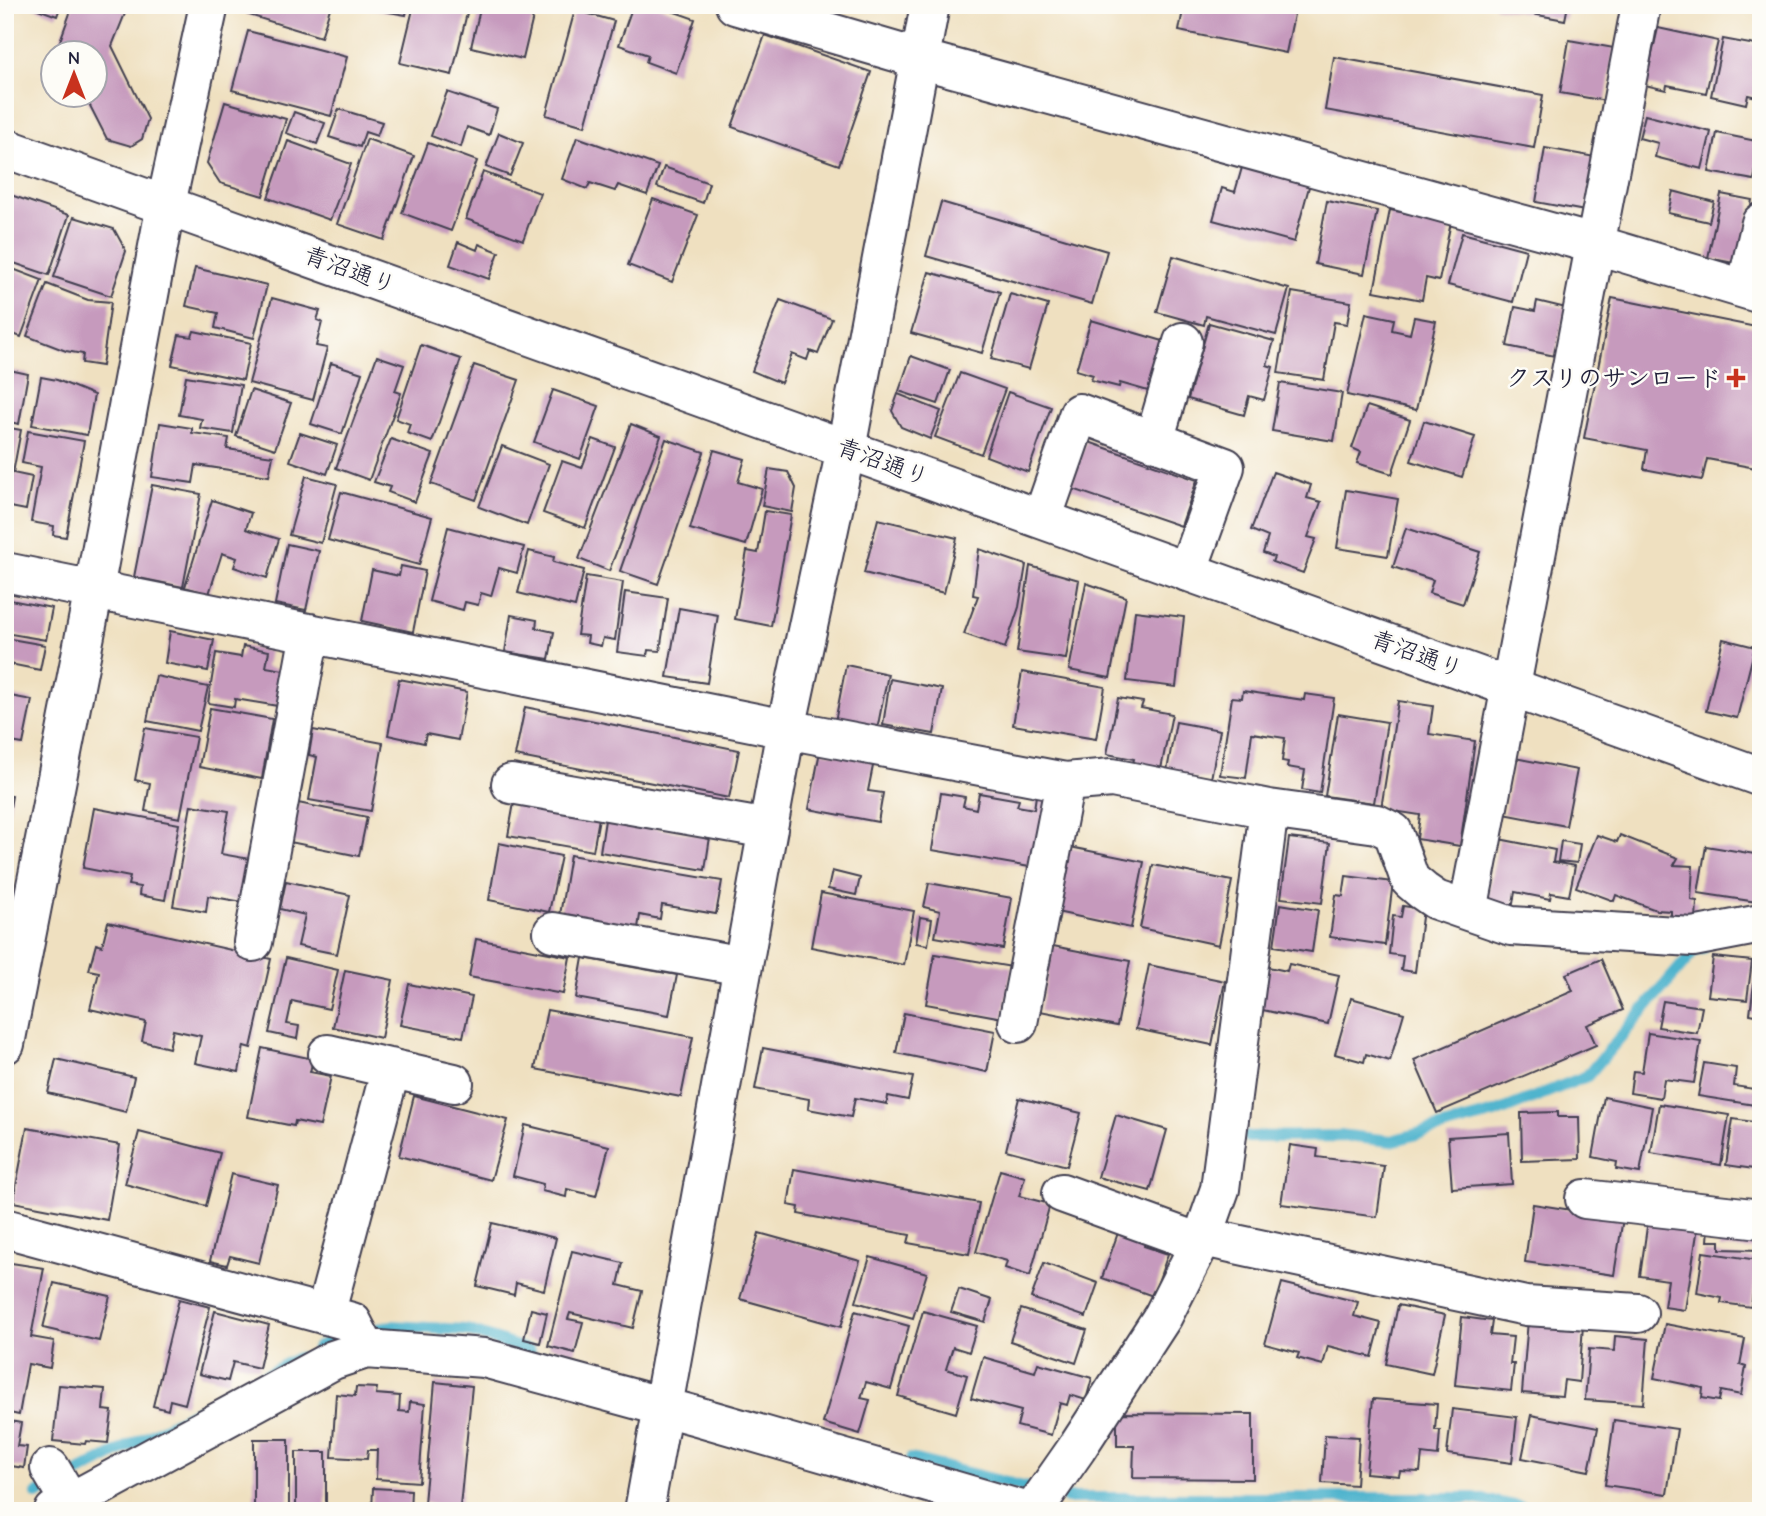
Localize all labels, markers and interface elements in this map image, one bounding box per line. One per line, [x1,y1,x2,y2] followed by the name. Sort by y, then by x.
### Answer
[38,38,108,108] north arrow
[68,47,80,69] text: N
[300,240,400,300] street label: 青沼通り
[1506,364,1722,392] place label: クスリのサンロード
[1728,370,1744,386] marker: クスリのサンロード
[833,432,933,492] street label: 青沼通り
[1367,624,1467,684] street label: 青沼通り

